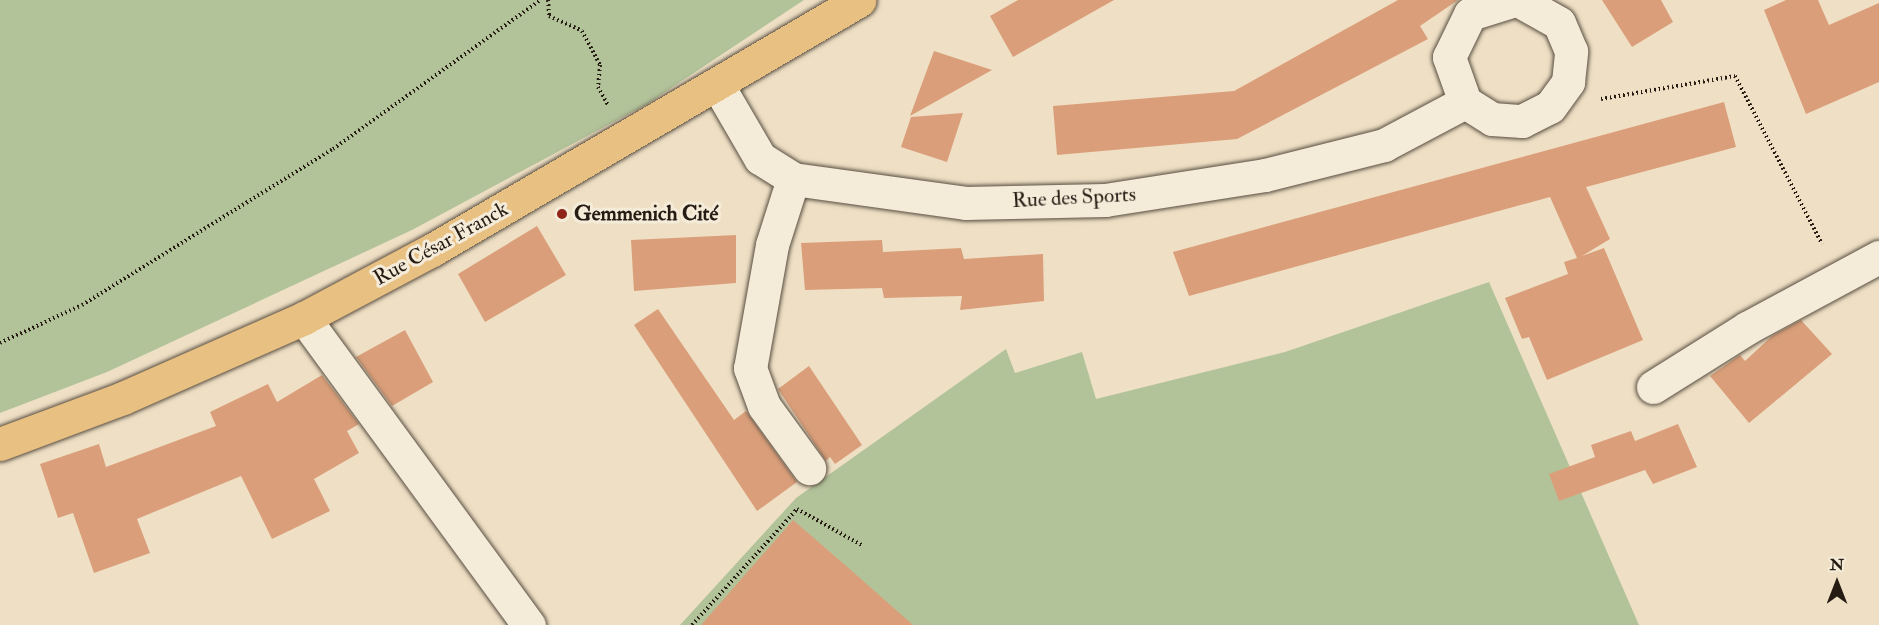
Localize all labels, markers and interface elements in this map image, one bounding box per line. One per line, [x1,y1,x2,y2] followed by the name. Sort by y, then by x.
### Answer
[1012,182,1136,214] street label: Rue des Sports
[370,197,512,291] street label: Rue César Franck
[574,201,718,227] place label: Gemmenich Cité
[555,207,569,221] marker: Gemmenich Cité
[1807,553,1867,613] north arrow
[1830,555,1844,575] text: N

